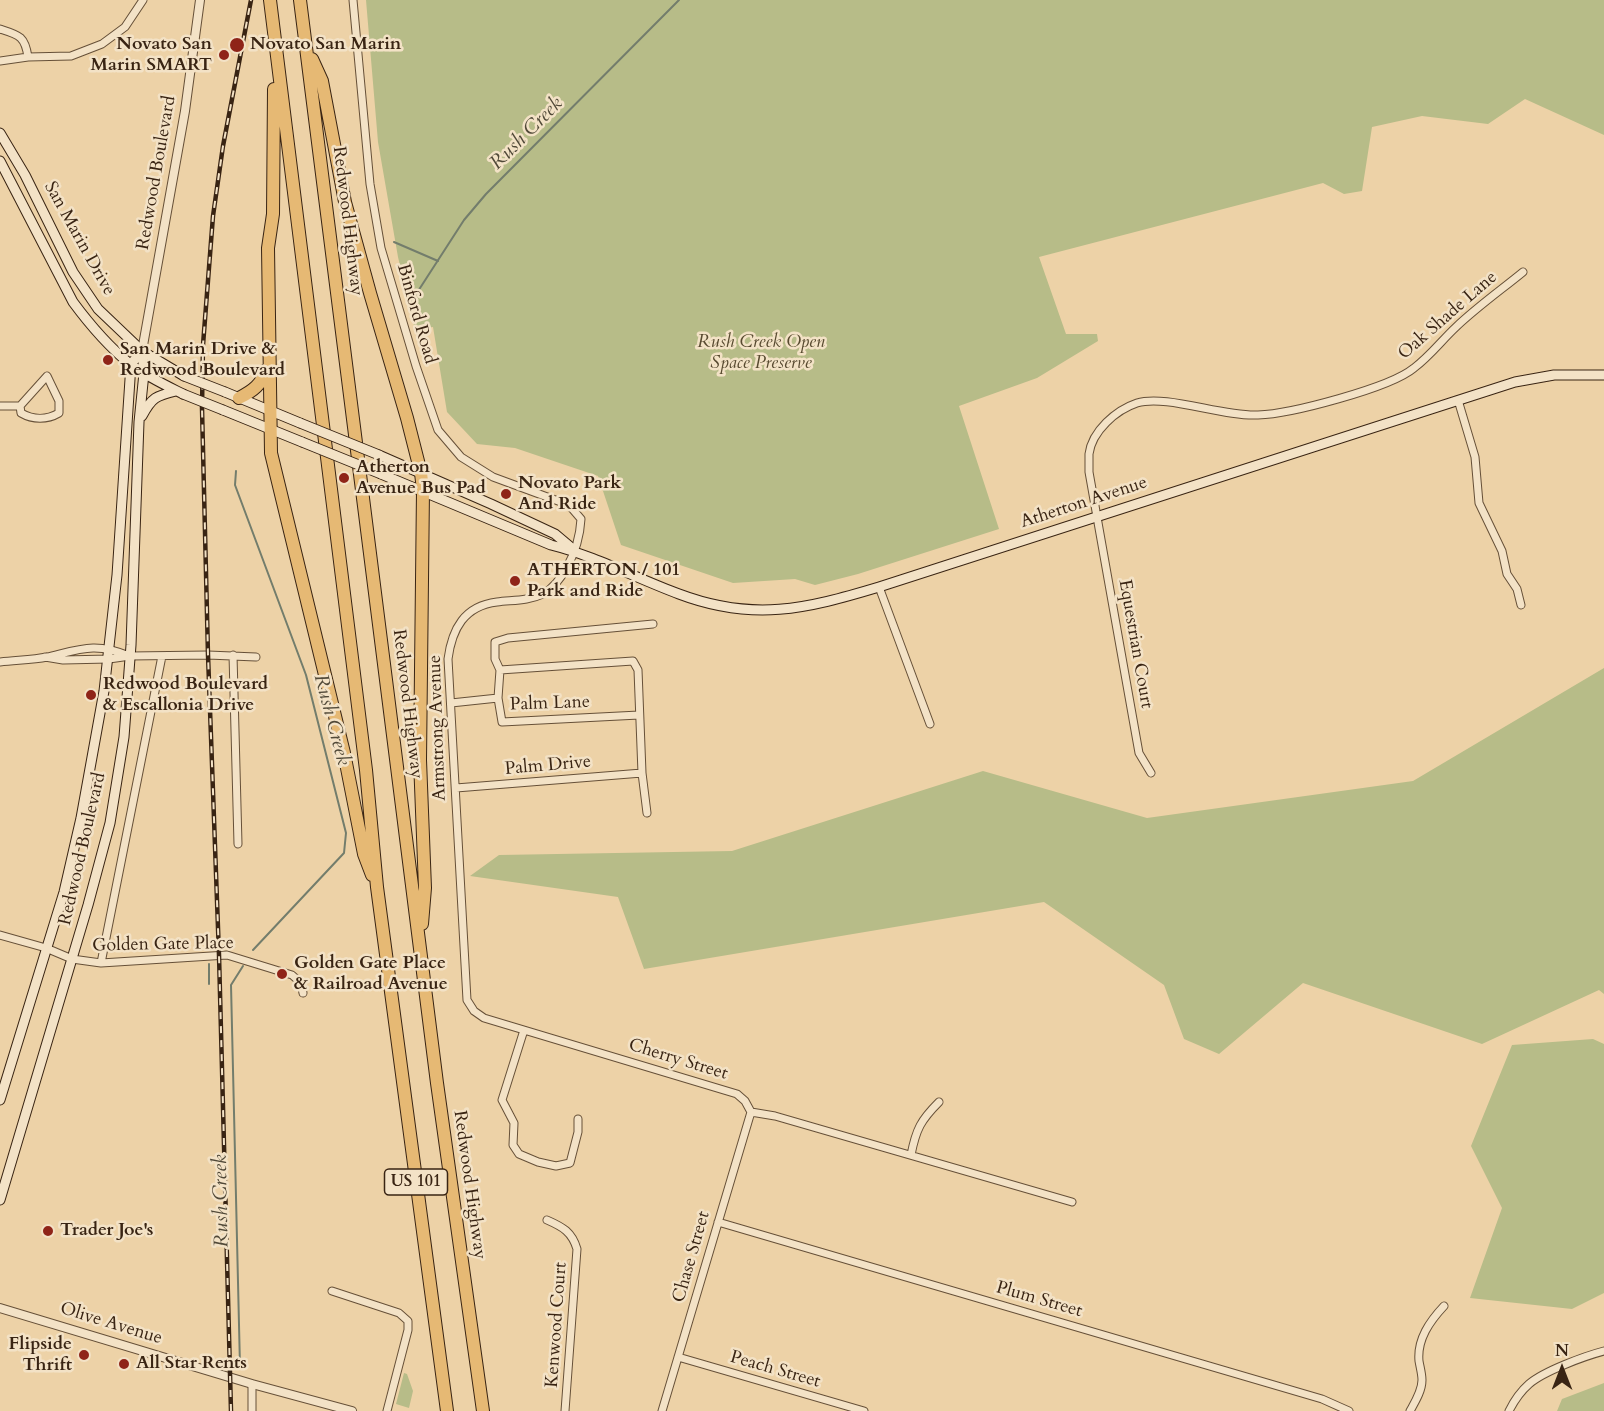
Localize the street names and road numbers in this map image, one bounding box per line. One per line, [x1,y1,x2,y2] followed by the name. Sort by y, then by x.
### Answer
[133,94,181,252] street label: Redwood Boulevard
[327,145,367,297] street label: Redwood Highway
[39,178,119,300] street label: San Marin Drive
[391,261,441,367] street label: Binford Road
[1394,267,1502,365] street label: Oak Shade Lane
[1018,472,1150,534] street label: Atherton Avenue
[1113,578,1157,710] street label: Equestrian Court
[387,628,427,780] street label: Redwood Highway
[425,655,451,801] street label: Armstrong Avenue
[510,692,590,716] street label: Palm Lane
[504,751,592,781] street label: Palm Drive
[55,770,111,928] street label: Redwood Boulevard
[92,933,234,957] street label: Golden Gate Place
[626,1035,730,1085] street label: Cherry Street
[448,1109,490,1261] street label: Redwood Highway
[384,1169,448,1195] road number: US 101
[669,1209,715,1305] street label: Chase Street
[542,1262,572,1388] street label: Kenwood Court
[994,1277,1084,1323] street label: Plum Street
[57,1298,165,1350] street label: Olive Avenue
[727,1347,823,1393] street label: Peach Street

